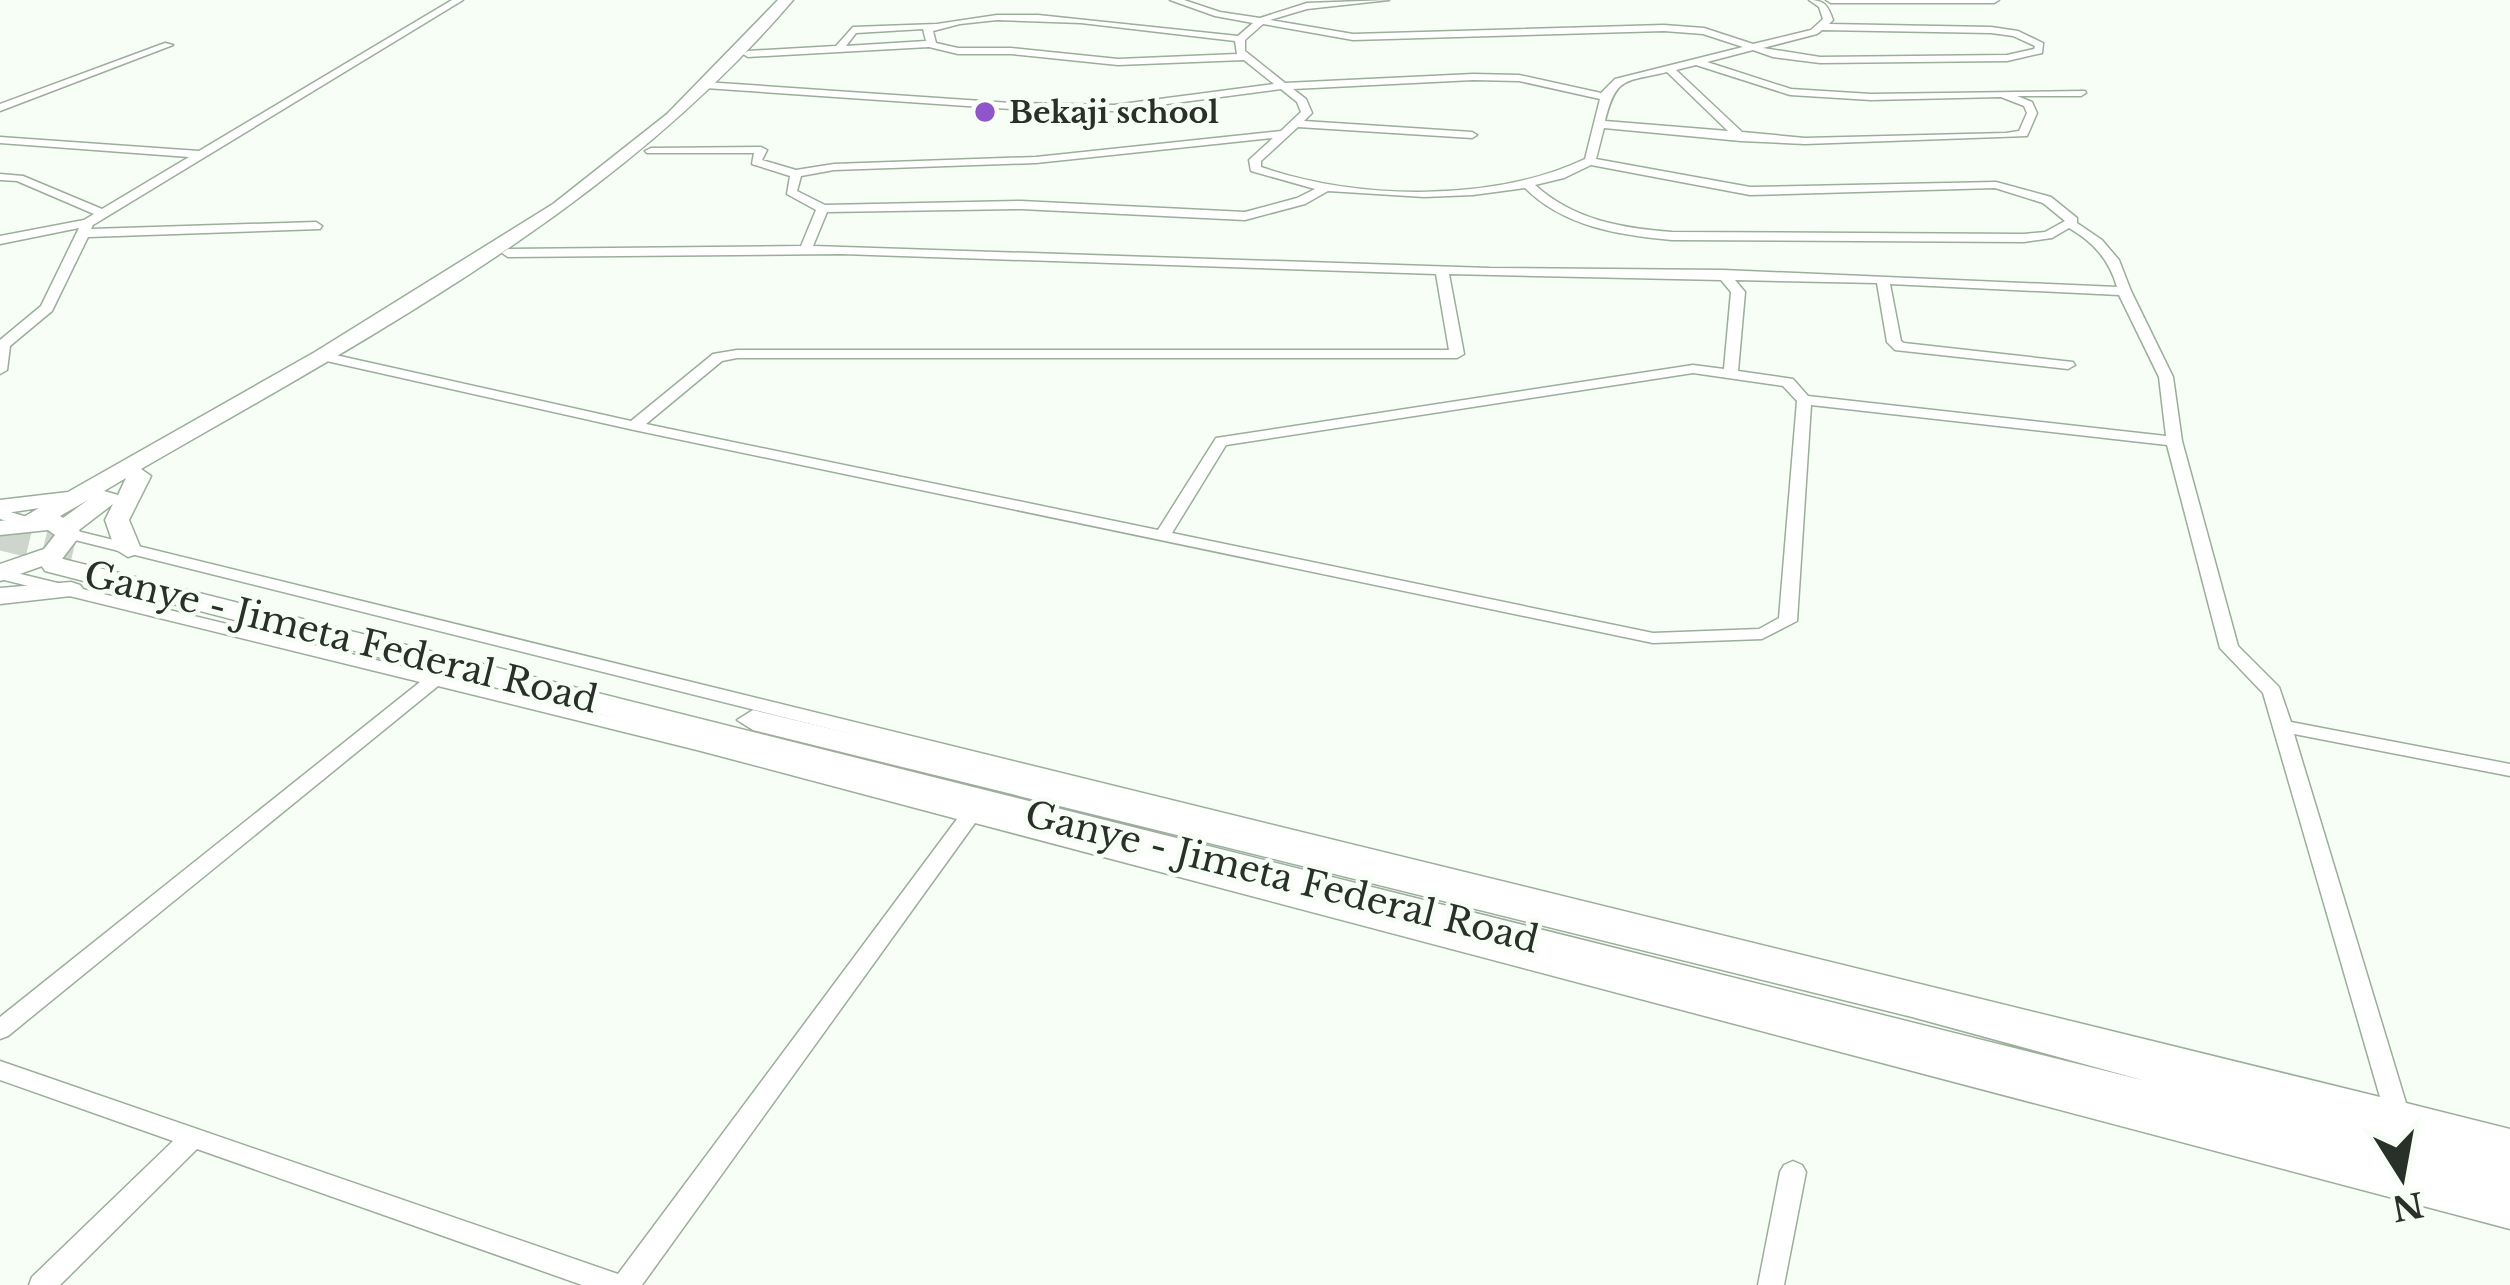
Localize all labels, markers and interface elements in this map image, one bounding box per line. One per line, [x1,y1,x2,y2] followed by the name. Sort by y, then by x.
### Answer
[1009,94,1219,131] place label: Bekaji school
[972,99,998,125] marker: Bekaji school
[80,551,602,723] street label: Ganye - Jimeta Federal Road
[1021,791,1543,963] street label: Ganye - Jimeta Federal Road
[2342,1117,2462,1237] north arrow
[2388,1183,2427,1229] text: N

